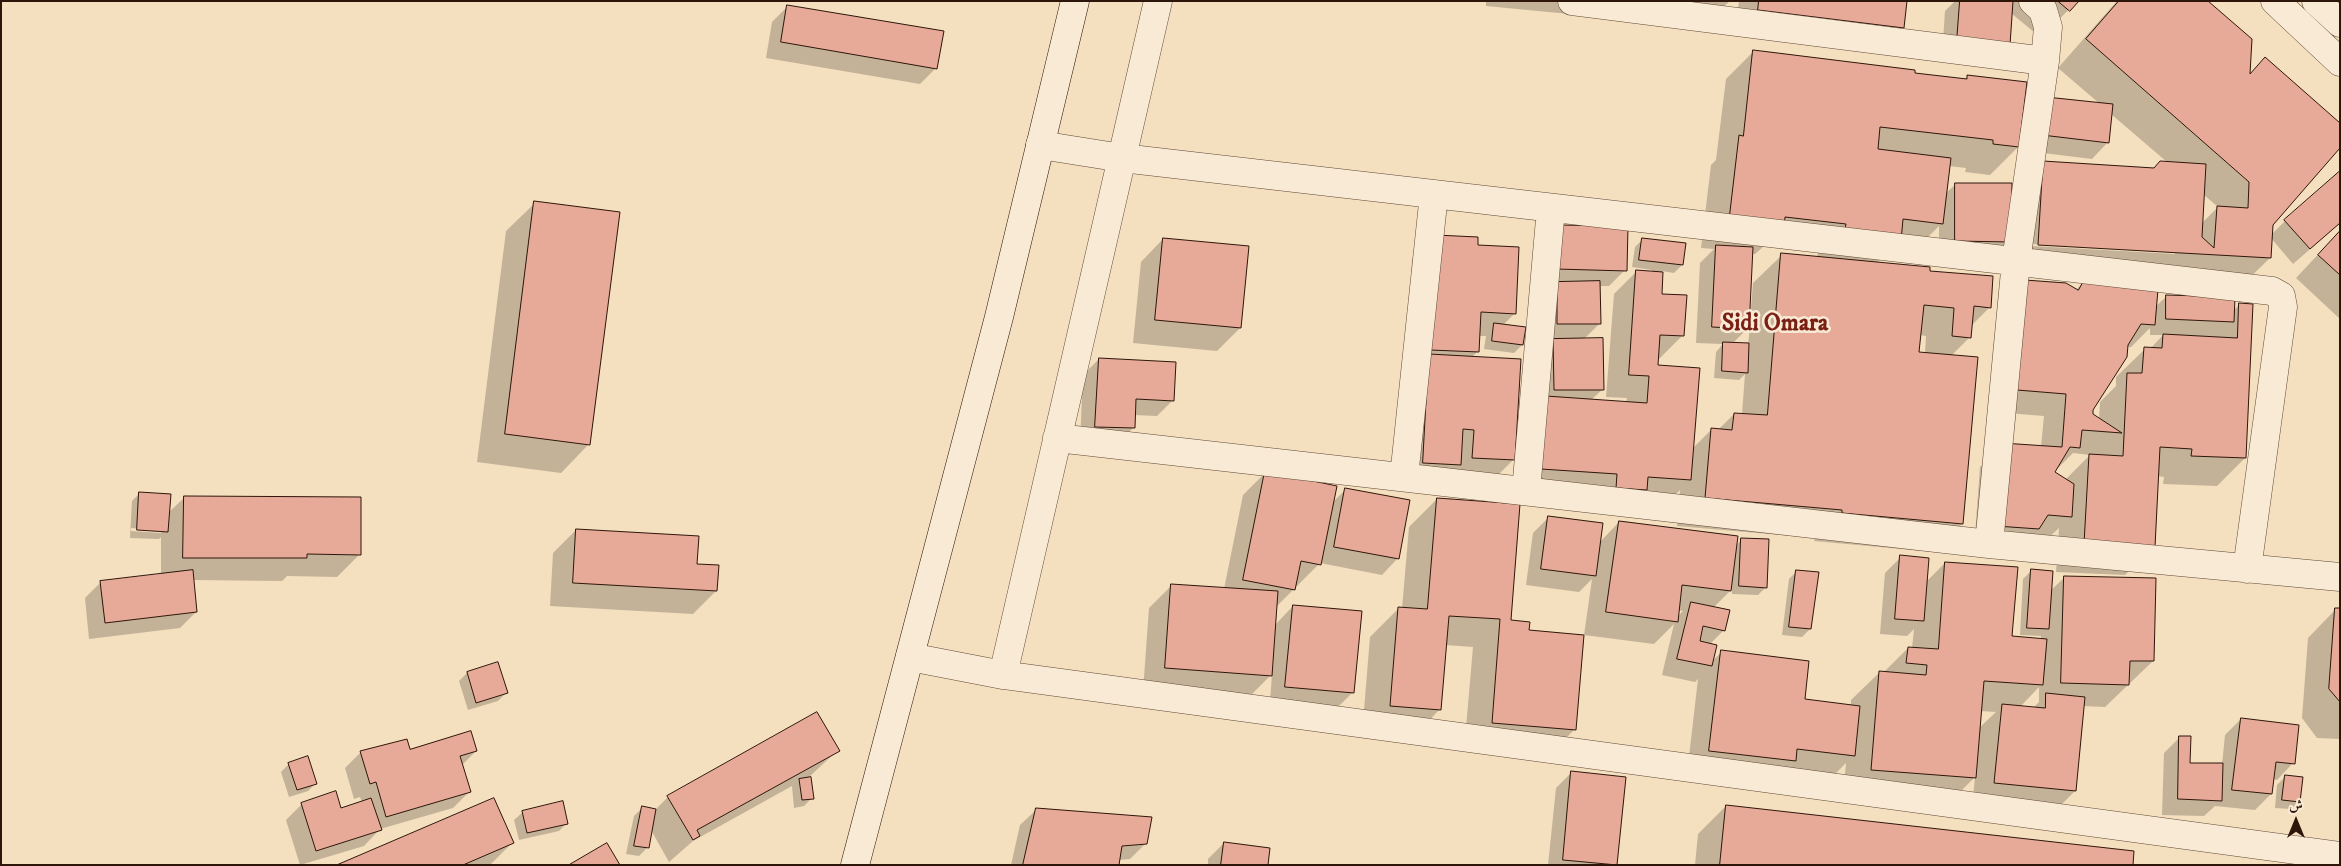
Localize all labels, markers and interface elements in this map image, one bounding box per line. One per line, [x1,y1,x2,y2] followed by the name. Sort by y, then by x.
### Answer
[1722,311,1828,339] district label: Sidi Omara
[2271,796,2321,846] north arrow
[2289,797,2303,815] text: ش

